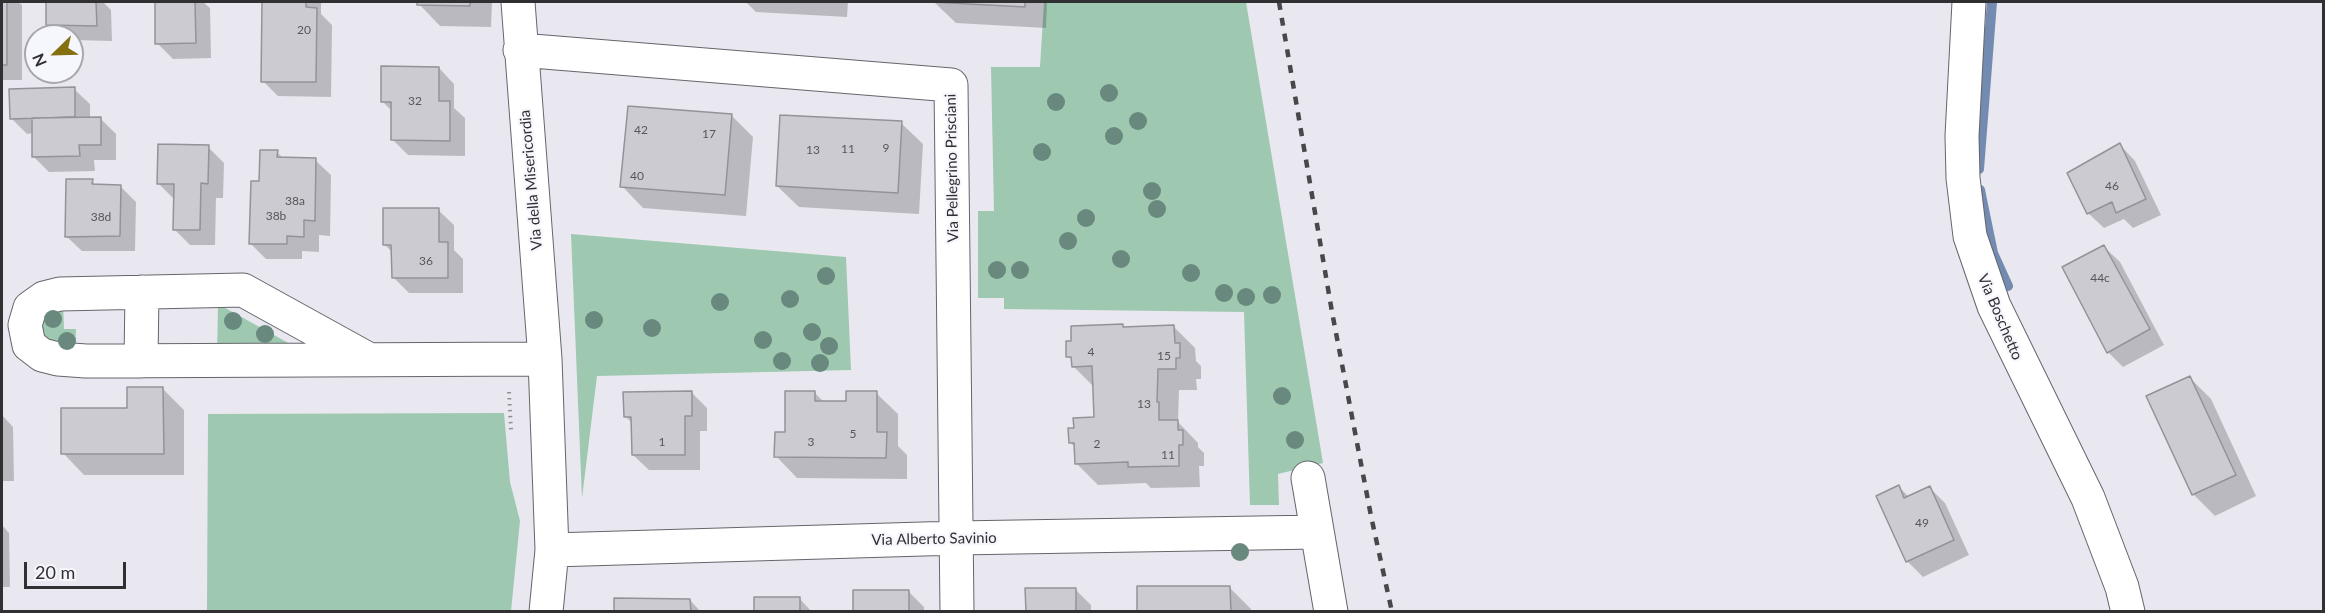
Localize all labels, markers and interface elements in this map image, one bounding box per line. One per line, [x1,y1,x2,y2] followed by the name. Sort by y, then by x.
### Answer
[297,23,311,37] house number: 20
[24,24,84,84] north arrow
[28,51,50,70] text: N
[942,93,962,243] street label: Via Pellegrino Prisciani
[408,94,422,108] house number: 32
[516,109,546,251] street label: Via della Misericordia
[634,123,648,137] house number: 42
[702,127,716,141] house number: 17
[883,141,889,155] house number: 9
[841,142,855,156] house number: 11
[806,143,820,157] house number: 13
[630,169,644,183] house number: 40
[2105,179,2119,193] house number: 46
[285,194,305,208] house number: 38a
[266,209,286,223] house number: 38b
[91,210,111,224] house number: 38d
[419,254,433,268] house number: 36
[1974,271,2026,363] street label: Via Boschetto
[2090,271,2110,285] house number: 44c
[1088,345,1094,359] house number: 4
[1157,349,1171,363] house number: 15
[1137,397,1151,411] house number: 13
[850,427,856,441] house number: 5
[659,435,665,449] house number: 1
[808,435,814,449] house number: 3
[1094,437,1100,451] house number: 2
[1161,448,1175,462] house number: 11
[1915,516,1929,530] house number: 49
[871,529,997,549] street label: Via Alberto Savinio
[27,550,129,588] scale bar
[35,561,75,583] text: 20 m

